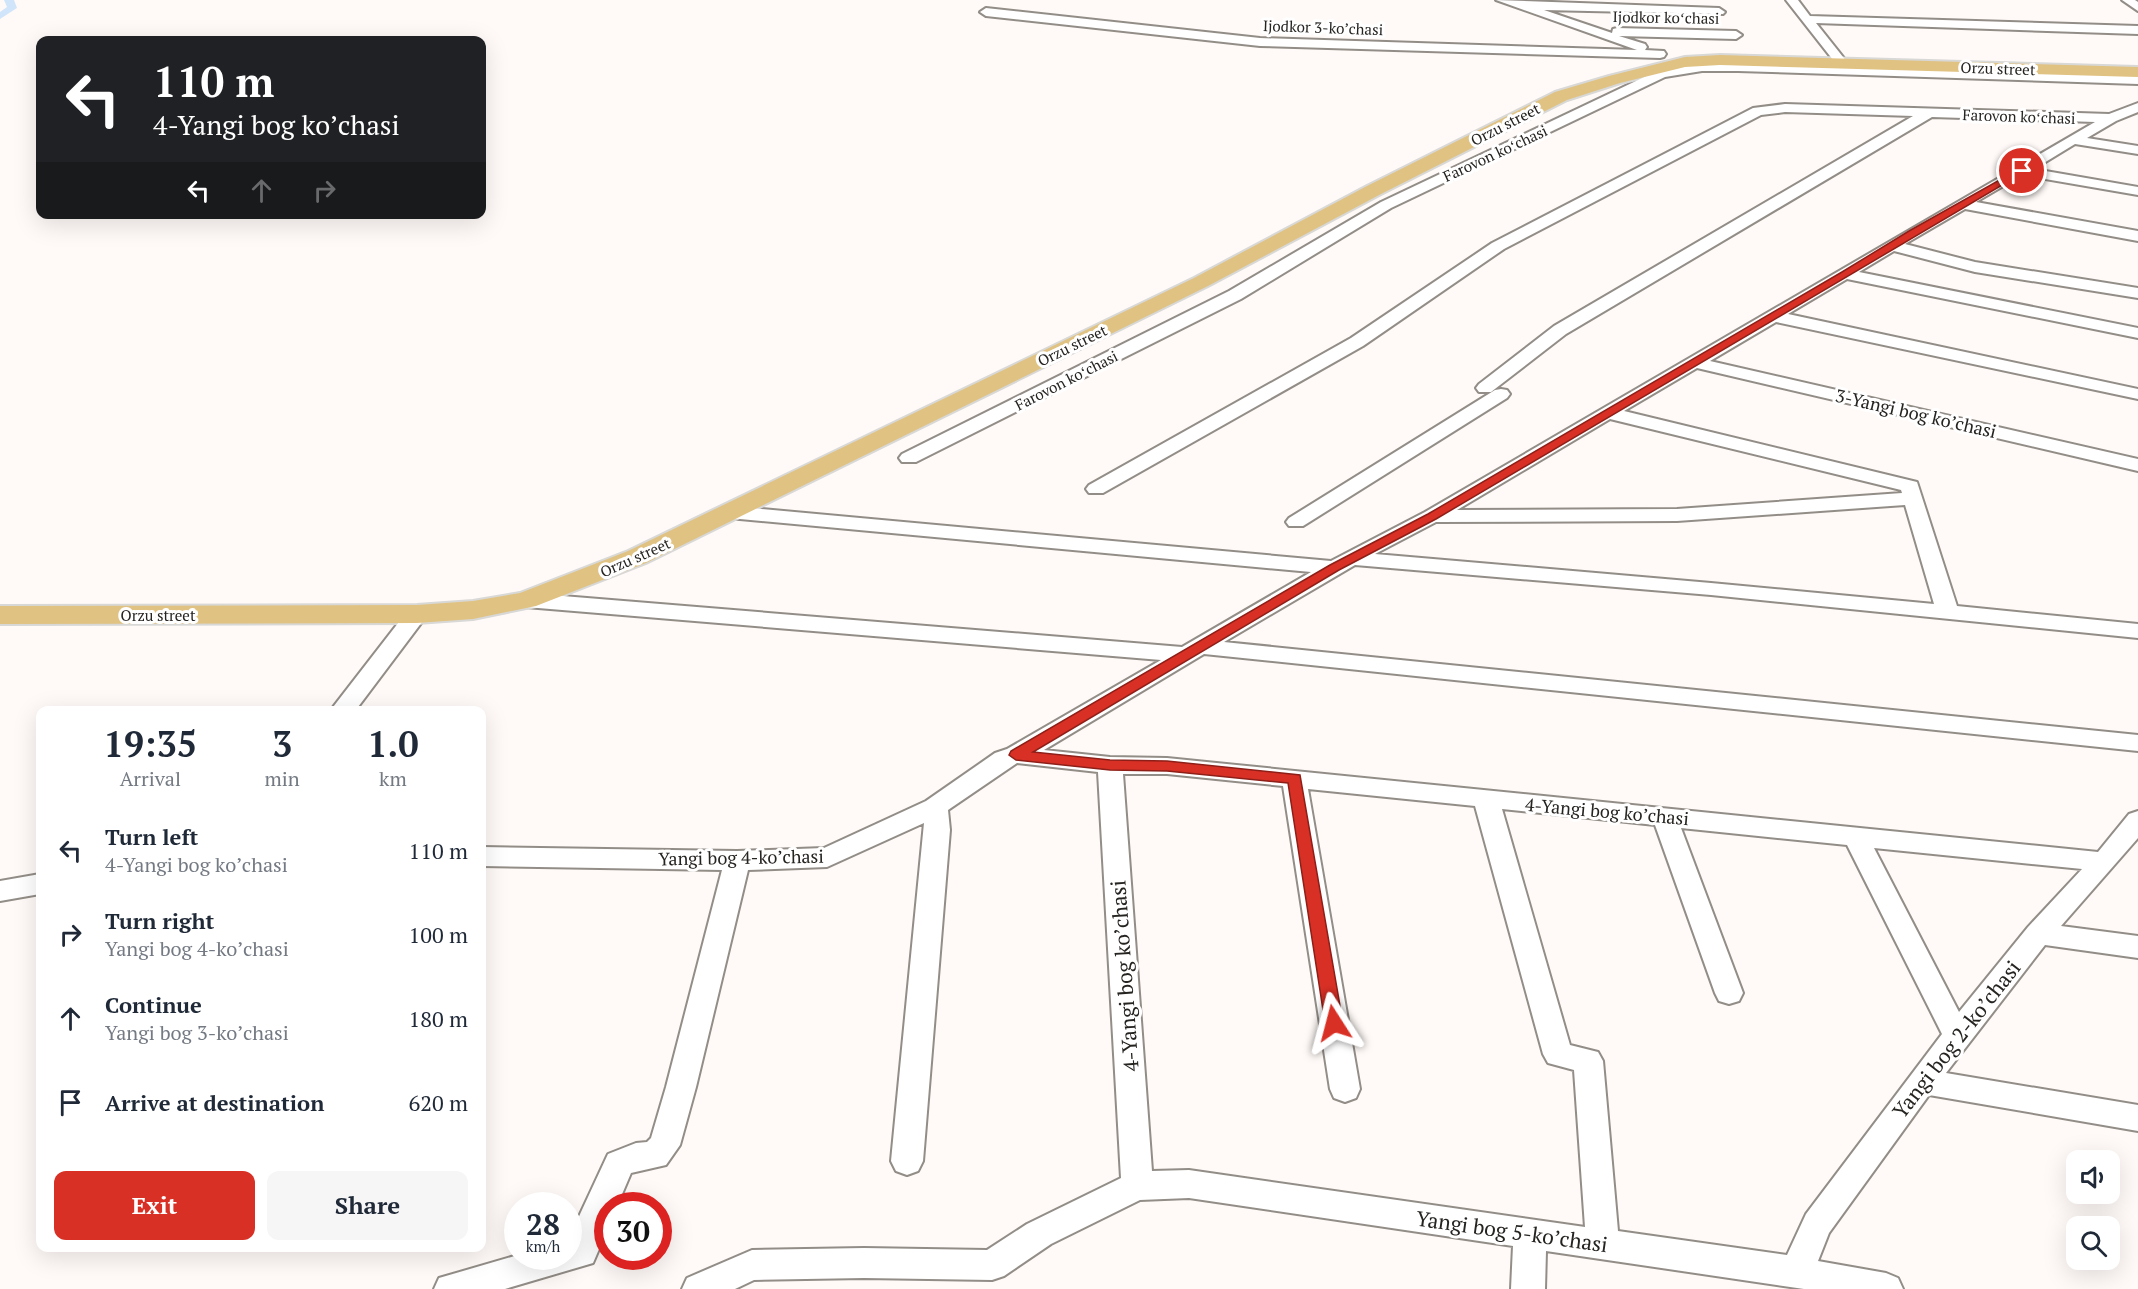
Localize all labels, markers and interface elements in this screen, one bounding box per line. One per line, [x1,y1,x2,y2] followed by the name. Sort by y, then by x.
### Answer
[1612,6,1720,28] street label: Ijodkor koʻchasi
[1263,15,1383,39] street label: Ijodkor 3-koʼchasi
[153,53,274,109] text: 110 m
[1960,57,2036,79] street label: Orzu street
[54,60,132,138] icon: left
[1467,98,1543,150] street label: Orzu street
[1962,104,2076,128] street label: Farovon koʻchasi
[153,107,400,143] text: 4-Yangi bog koʼchasi
[1440,120,1550,186] street label: Farovon koʻchasi
[1996,145,2047,196] pin
[2005,154,2038,187] icon: arrive
[182,174,215,207] icon: left
[245,174,278,207] icon: ahead
[308,174,341,207] icon: right
[1034,319,1110,370] street label: Orzu street
[1011,345,1121,415] street label: Farovon koʻchasi
[1833,383,1999,443] street label: 3-Yangi bog koʼchasi
[597,532,674,581] street label: Orzu street
[121,605,196,625] street label: Orzu street
[103,720,197,767] text: 19:35
[272,720,292,767] text: 3
[367,720,419,767] text: 1.0
[120,765,181,792] text: Arrival
[265,765,300,792] text: min
[379,765,407,792] text: km
[1524,792,1690,830] street label: 4-Yangi bog koʼchasi
[105,822,198,851] text: Turn left
[54,834,87,867] icon: left
[408,836,468,865] text: 110 m
[658,844,824,870] street label: Yangi bog 4-koʼchasi
[105,851,288,878] text: 4-Yangi bog koʼchasi
[1103,879,1145,1073] street label: 4-Yangi bog koʼchasi
[105,906,214,935] text: Turn right
[54,918,87,951] icon: right
[408,920,468,949] text: 100 m
[105,935,289,962] text: Yangi bog 4-koʼchasi
[1886,954,2026,1124] street label: Yangi bog 2-koʼchasi
[105,990,202,1019] text: Continue
[1302,991,1366,1055] position arrow
[54,1002,87,1035] icon: ahead
[408,1004,468,1033] text: 180 m
[105,1019,289,1046] text: Yangi bog 3-koʼchasi
[54,1086,87,1119] icon: arrive
[105,1088,324,1117] text: Arrive at destination
[408,1088,468,1117] text: 620 m
[2066,1150,2120,1270] map controls
[2066,1150,2120,1204] button: sound
[54,1171,255,1240] button: Exit
[267,1171,468,1240] button: Share
[594,1192,672,1270] speed limit sign: 30
[526,1204,560,1244] text: 28
[1415,1204,1609,1258] street label: Yangi bog 5-koʼchasi
[2066,1216,2120,1270] button: search
[526,1236,560,1256] text: km/h

